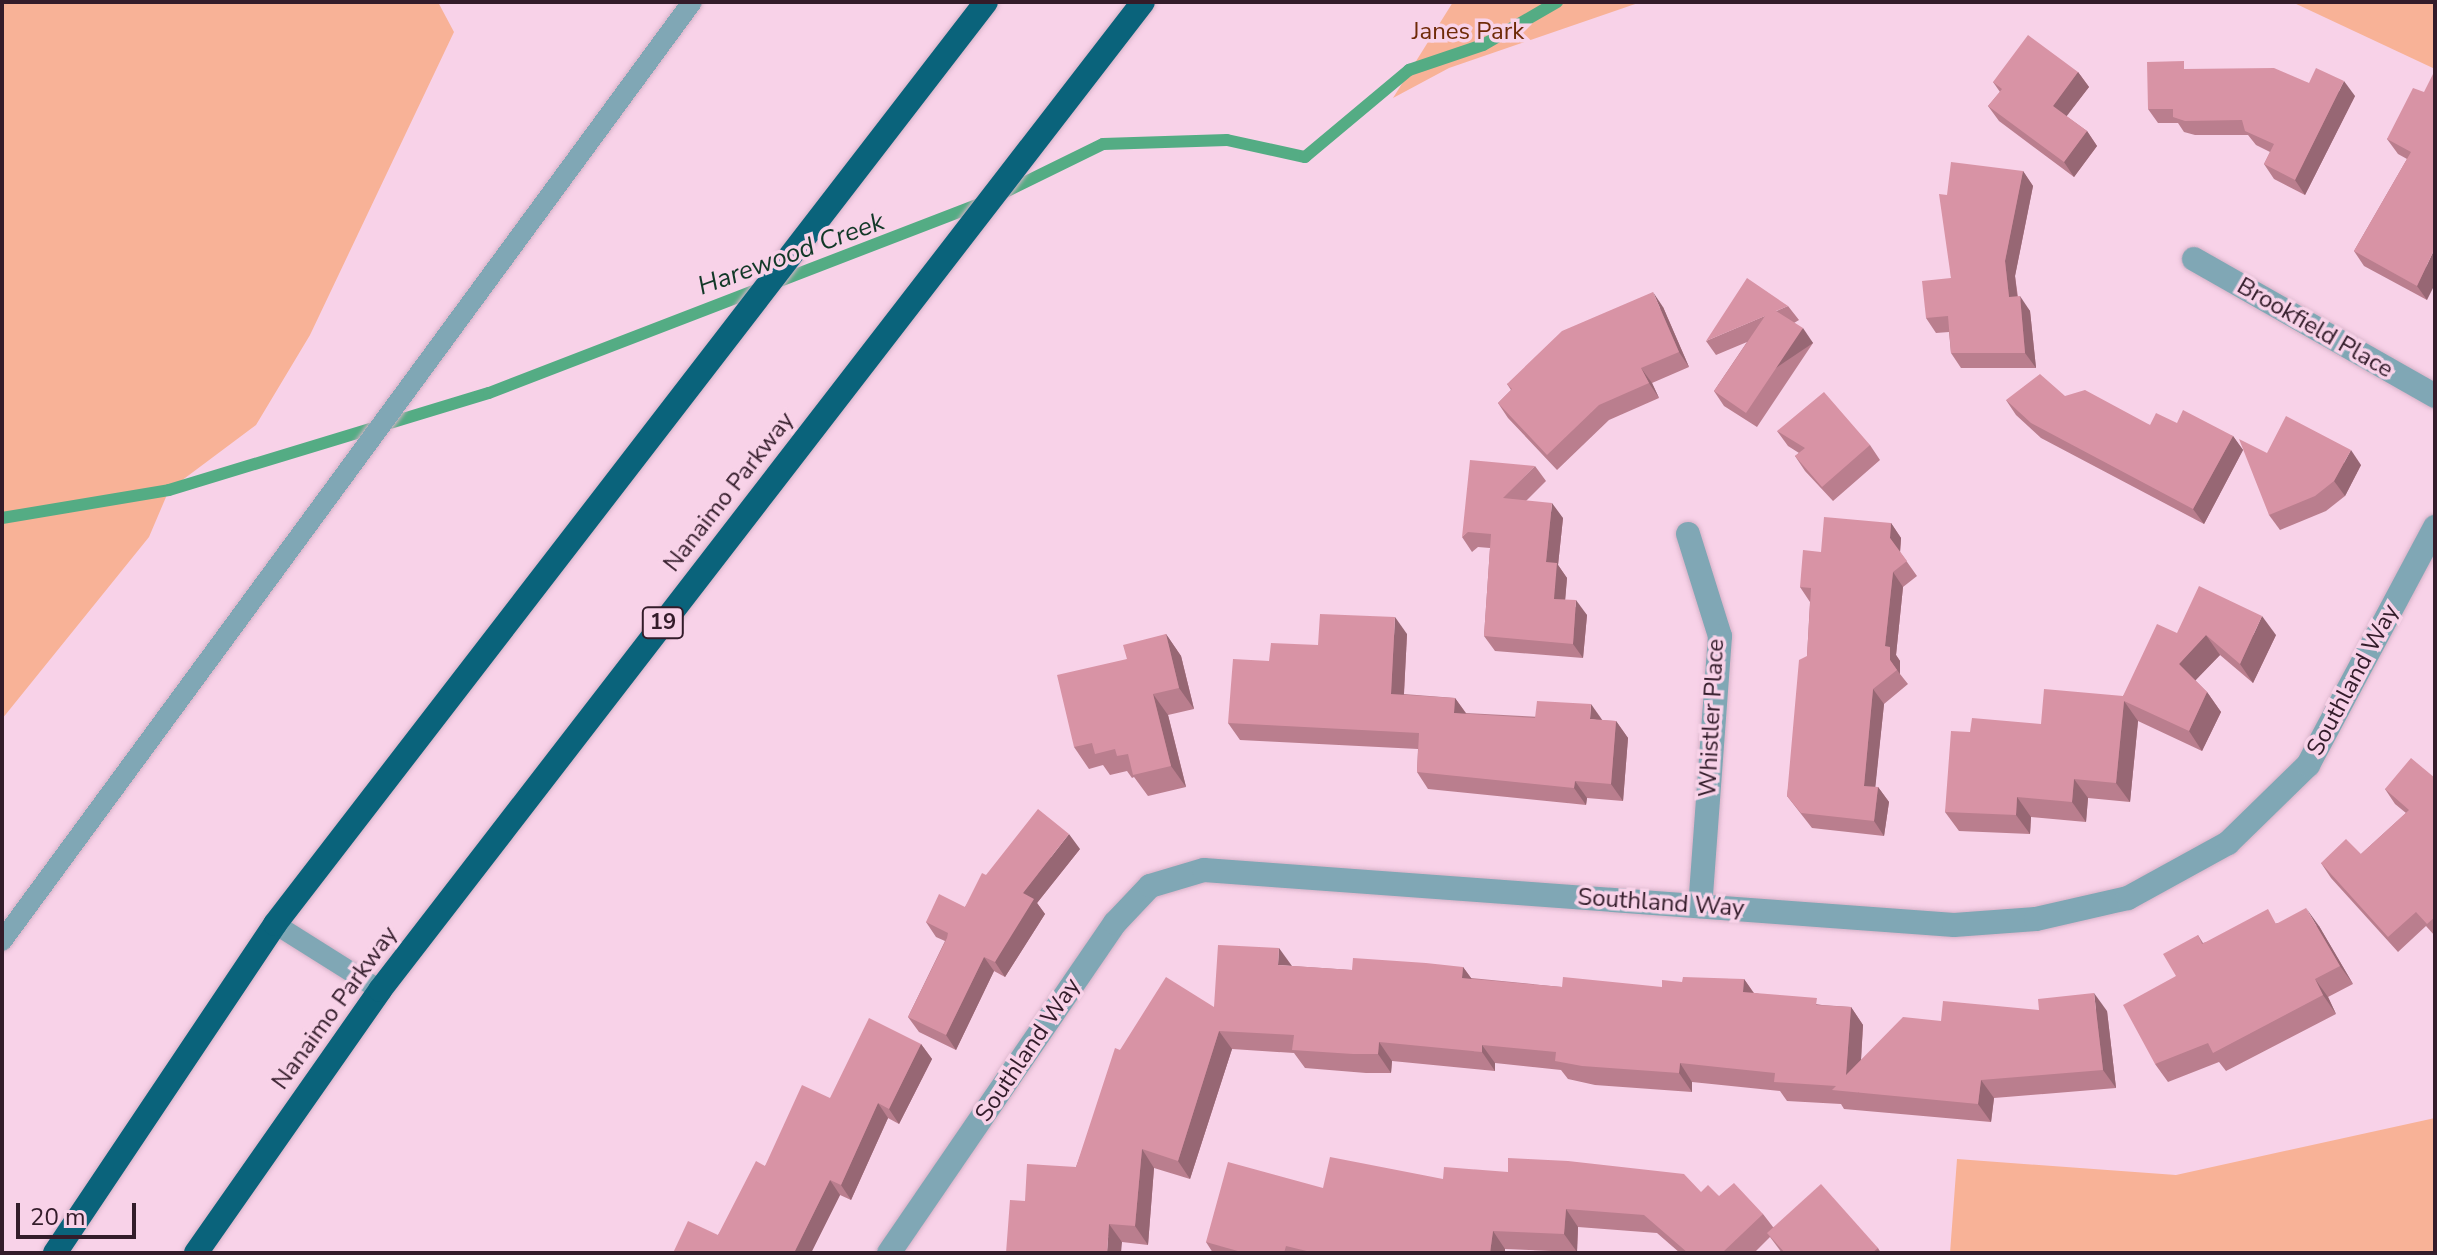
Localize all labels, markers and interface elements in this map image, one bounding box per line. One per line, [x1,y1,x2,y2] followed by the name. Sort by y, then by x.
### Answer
[1412,18,1524,46] park label: Janes Park
[694,206,888,302] water label: Harewood Creek
[2232,272,2398,384] street label: Brookfield Place
[658,406,800,578] street label: Nanaimo Parkway
[2301,599,2405,761] street label: Southland Way
[641,605,685,641] road number: 19
[1693,638,1731,798] street label: Whistler Place
[1577,883,1745,923] street label: Southland Way
[266,921,404,1095] street label: Nanaimo Parkway
[969,973,1087,1127] street label: Southland Way
[20,1187,140,1237] scale bar
[30,1201,86,1233] text: 20 m

